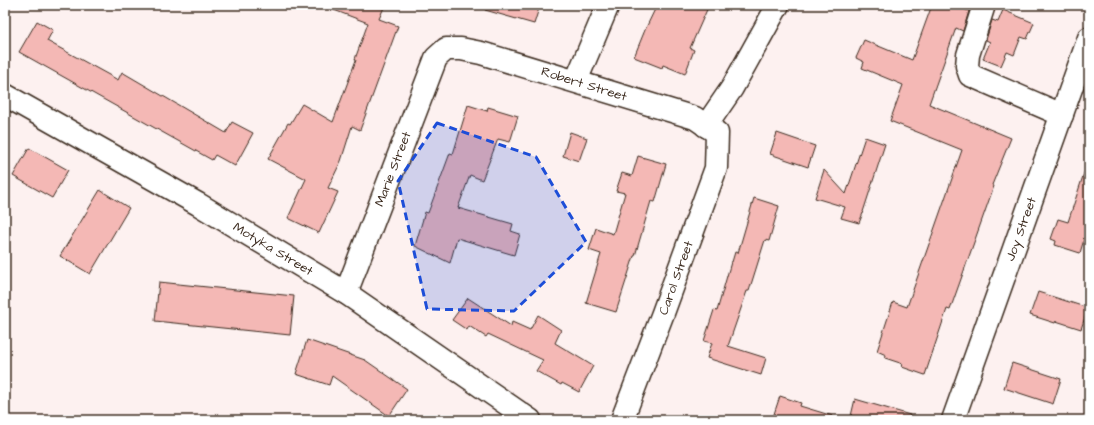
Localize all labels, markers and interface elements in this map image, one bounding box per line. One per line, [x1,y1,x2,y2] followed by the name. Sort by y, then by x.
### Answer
[539,62,630,106] street label: Robert Street
[370,128,416,209] street label: Marie Street
[1001,194,1042,264] street label: Joy Street
[229,218,317,281] street label: Motyka Street
[654,238,698,318] street label: Carol Street

